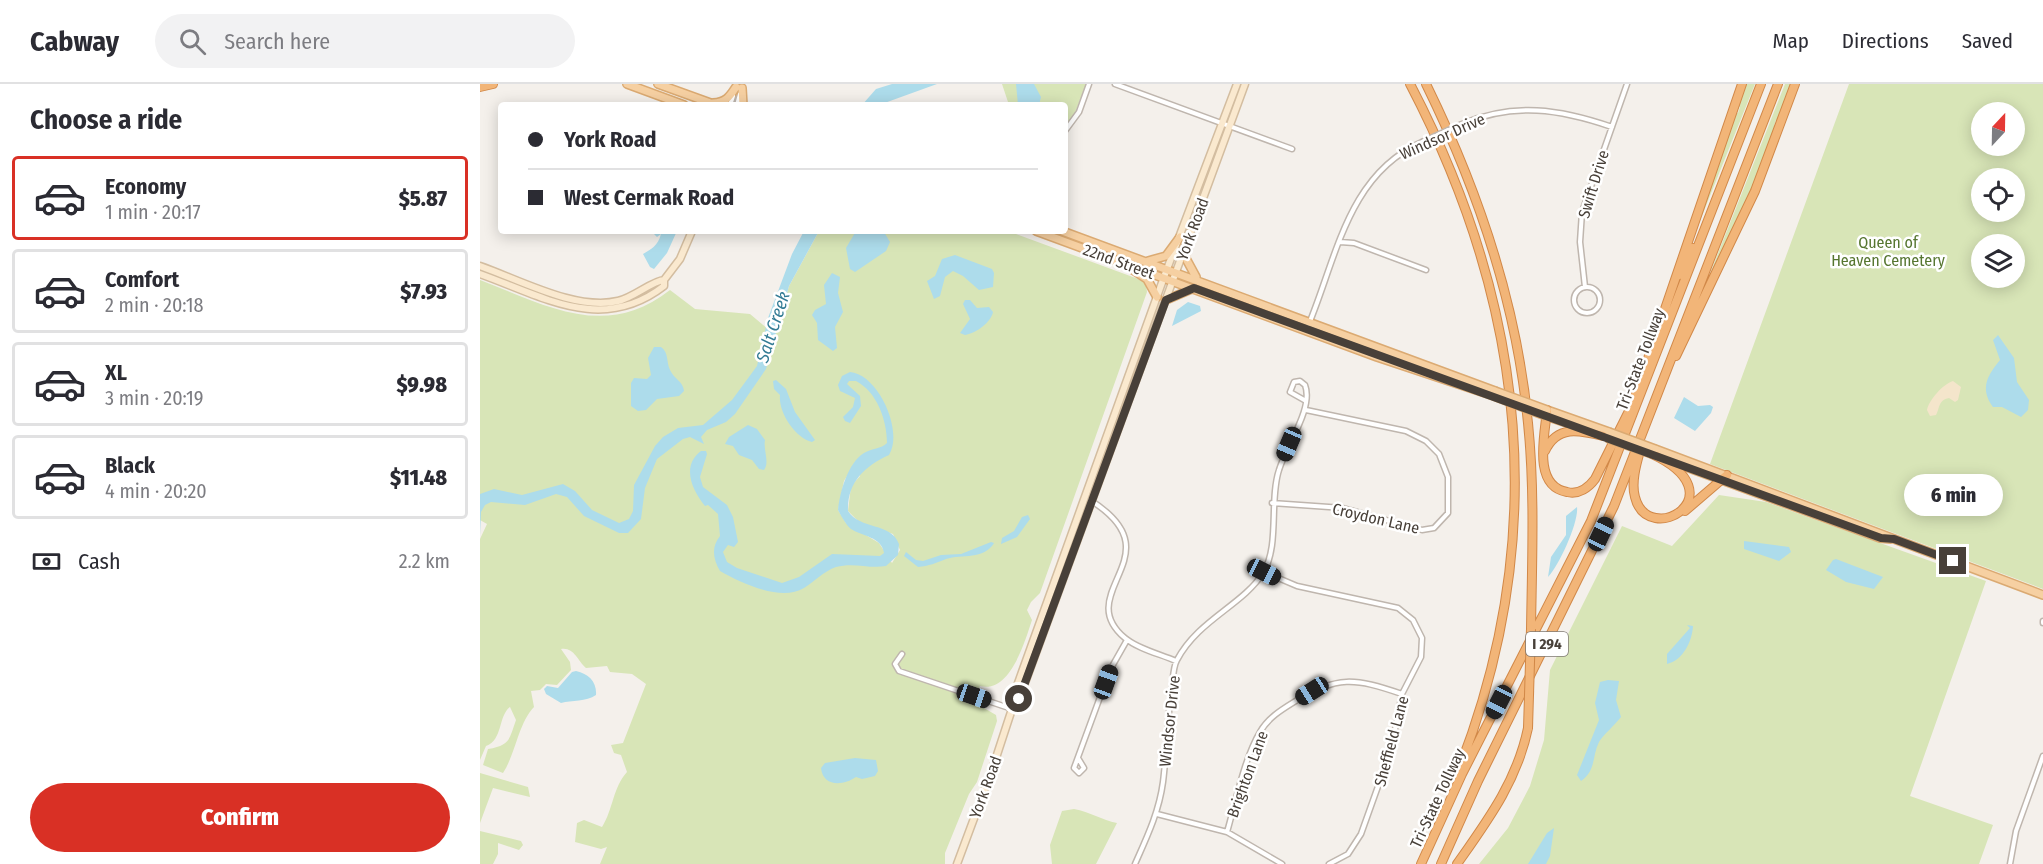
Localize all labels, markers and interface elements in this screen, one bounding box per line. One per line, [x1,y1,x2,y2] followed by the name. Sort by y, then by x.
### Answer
[155,14,575,68] search box
[30,25,119,58] text: Cabway
[176,25,209,58] icon: search
[224,28,330,55] text: Search here
[1772,28,1809,54] text: Map
[1842,28,1929,54] text: Directions
[1962,28,2013,54] text: Saved
[1971,102,2025,156] north arrow
[1971,102,2025,288] map controls
[30,104,182,136] text: Choose a ride
[1397,109,1488,164] street label: Windsor Drive
[564,126,657,153] text: York Road
[1574,148,1613,220] street label: Swift Drive
[1971,168,2025,222] button: locate
[33,171,87,225] icon: car
[105,173,186,200] text: Economy
[564,184,734,211] text: West Cermak Road
[399,185,447,212] text: $5.87
[1172,195,1213,263] street label: York Road
[105,200,201,224] text: 1 min · 20:17
[1831,233,1946,270] park label: Queen of Heaven Cemetery
[1971,234,2025,288] button: layers
[1081,240,1158,283] street label: 22nd Street
[33,264,87,318] icon: car
[105,266,179,293] text: Comfort
[400,278,447,305] text: $7.93
[751,289,795,366] water label: Salt Creek
[105,293,204,317] text: 2 min · 20:18
[1612,305,1669,413] street label: Tri-State Tollway
[33,357,87,411] icon: car
[105,359,127,386] text: XL
[397,371,447,398] text: $9.98
[105,386,204,410] text: 3 min · 20:19
[1274,424,1304,464] car
[33,450,87,504] icon: car
[105,452,155,479] text: Black
[390,464,447,491] text: $11.48
[1904,474,2002,516] callout: 6 min
[105,479,207,503] text: 4 min · 20:20
[1931,483,1976,507] text: 6 min
[1330,499,1421,538] street label: Croydon Lane
[1585,514,1617,554] car
[30,545,63,578] icon: cash
[1939,547,1966,574] route end
[78,548,121,575] text: Cash
[399,549,450,573] text: 2.2 km
[1244,556,1284,588] car
[1526,632,1568,656] road number: I 294
[1091,662,1121,702] car
[1155,674,1184,768] street label: Windsor Drive
[1292,674,1332,708] car
[954,682,994,710] car
[1483,682,1515,722] car
[1005,685,1032,712] route start
[1370,694,1413,789] street label: Sheffield Lane
[1223,728,1272,820] street label: Brighton Lane
[1406,745,1469,851] street label: Tri-State Tollway
[965,753,1006,821] street label: York Road
[30,783,450,852] button: Confirm

